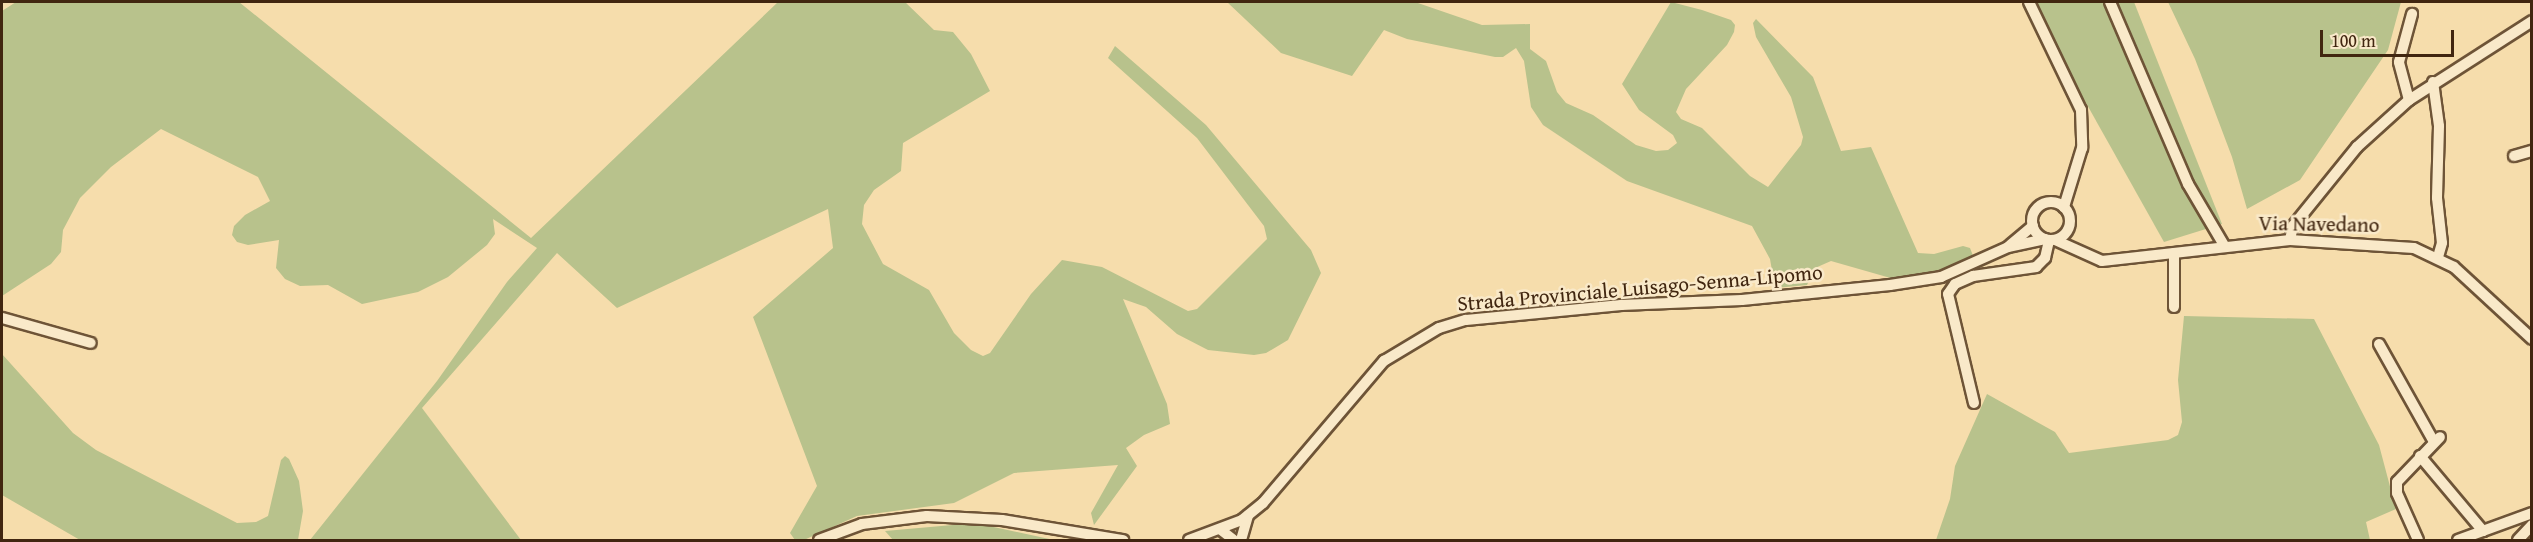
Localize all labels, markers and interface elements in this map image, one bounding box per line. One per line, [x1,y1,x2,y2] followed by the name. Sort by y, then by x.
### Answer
[2323,18,2456,56] scale bar
[2331,27,2376,54] text: 100 m
[2258,210,2380,238] street label: Via Navedano
[1456,259,1824,317] street label: Strada Provinciale Luisago-Senna-Lipomo

